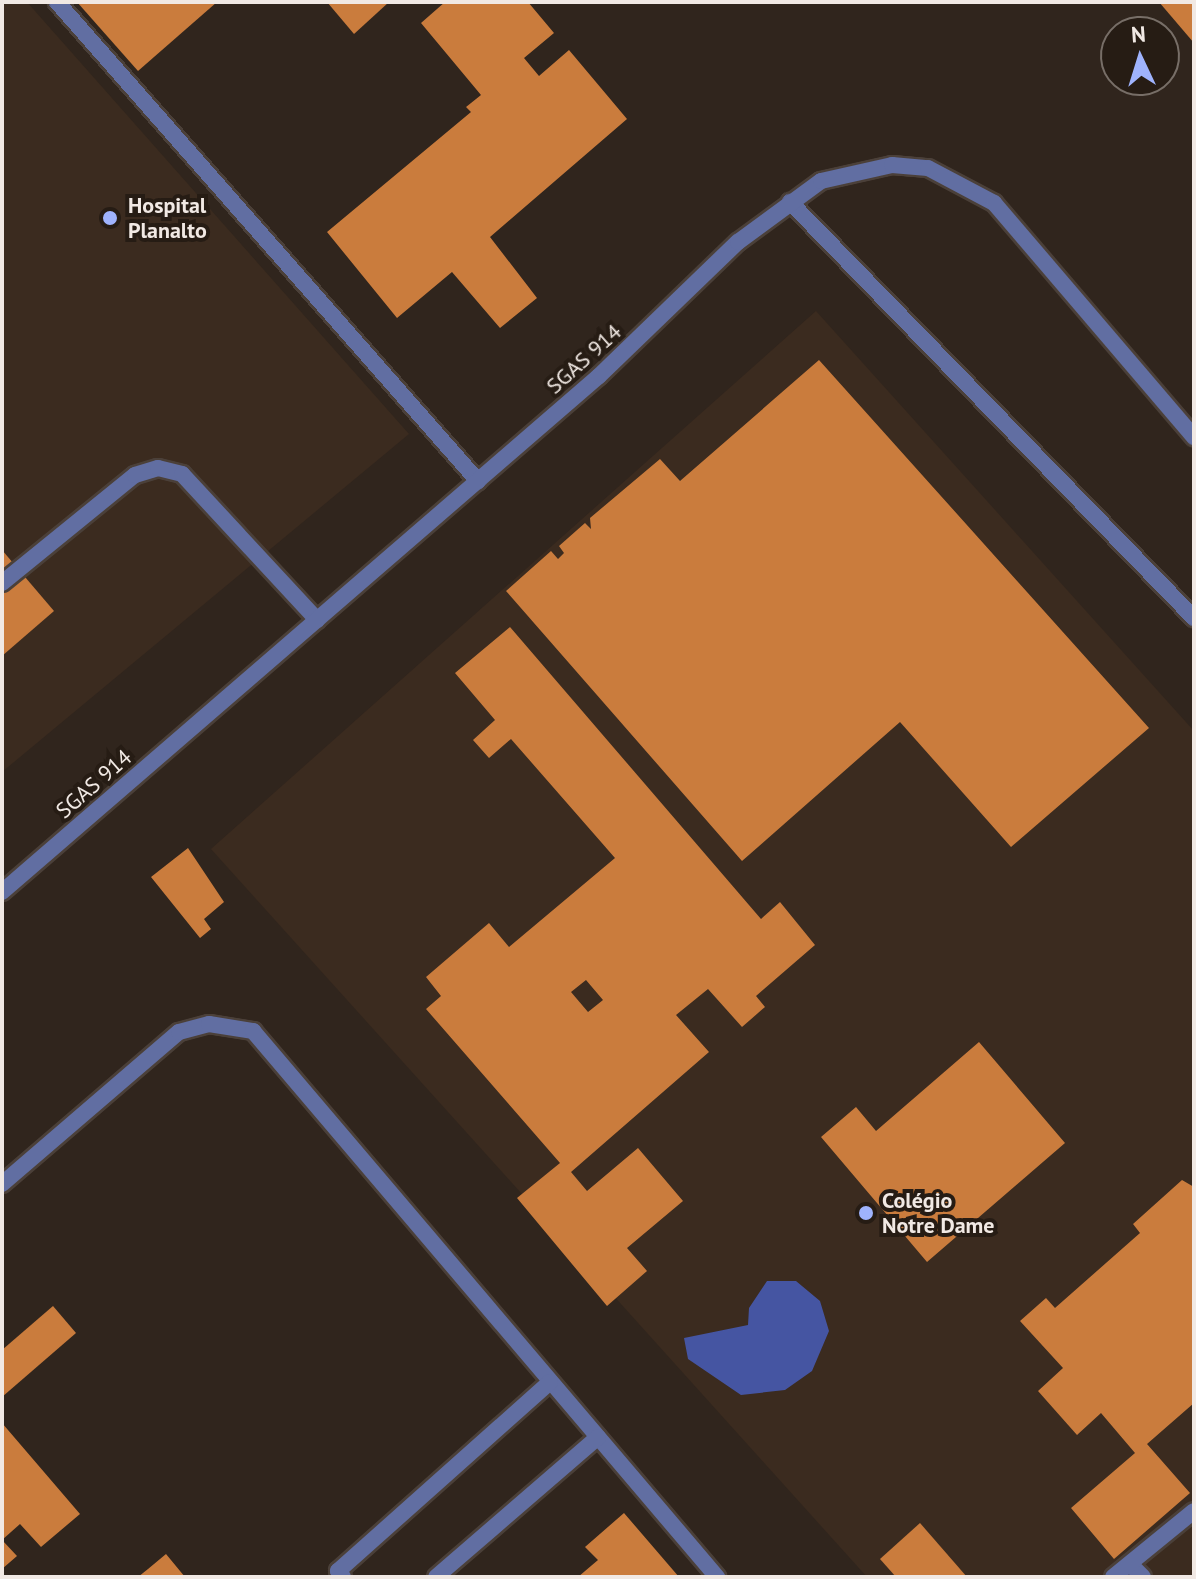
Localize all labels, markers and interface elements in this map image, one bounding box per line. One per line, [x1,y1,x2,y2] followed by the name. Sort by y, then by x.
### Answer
[1100,16,1180,96] north arrow
[1130,20,1147,49] text: N
[128,192,207,244] place label: Hospital Planalto
[99,207,121,229] marker: Hospital Planalto
[541,319,627,399] street label: SGAS 914
[51,744,137,824] street label: SGAS 914
[882,1187,994,1238] place label: Colégio Notre Dame
[857,1204,875,1222] marker: Colégio Notre Dame

